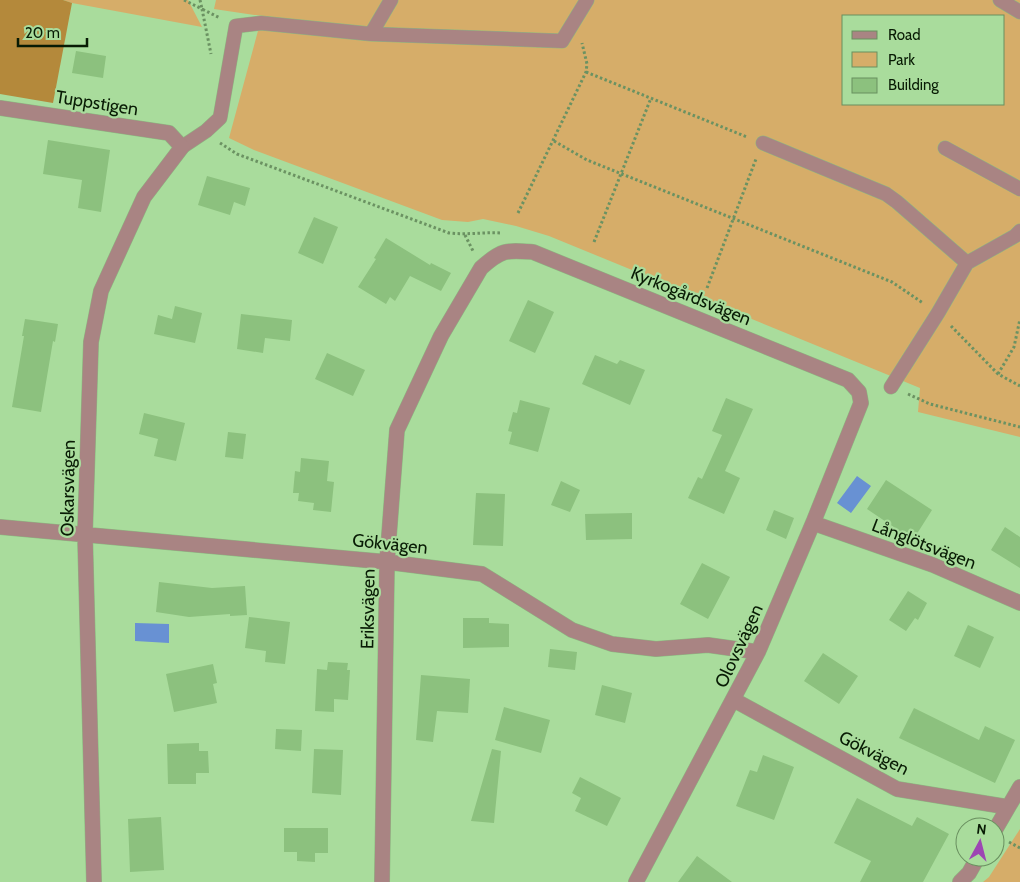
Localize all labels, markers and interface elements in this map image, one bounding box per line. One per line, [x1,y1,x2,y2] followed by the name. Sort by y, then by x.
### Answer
[18,15,86,47] scale bar
[842,15,1005,105] legend
[25,24,60,42] text: 20 m
[888,26,921,44] text: Road
[888,51,915,69] text: Park
[888,76,939,94] text: Building
[54,86,140,120] street label: Tuppstigen
[628,262,754,330] street label: Kyrkogårdsvägen
[56,440,80,536] street label: Oskarsvägen
[869,514,979,574] street label: Långlötsvägen
[351,529,429,559] street label: Gökvägen
[356,569,380,649] street label: Eriksvägen
[710,601,768,691] street label: Olovsvägen
[835,726,913,780] street label: Gökvägen
[955,817,1005,867] north arrow
[976,820,988,839] text: N

